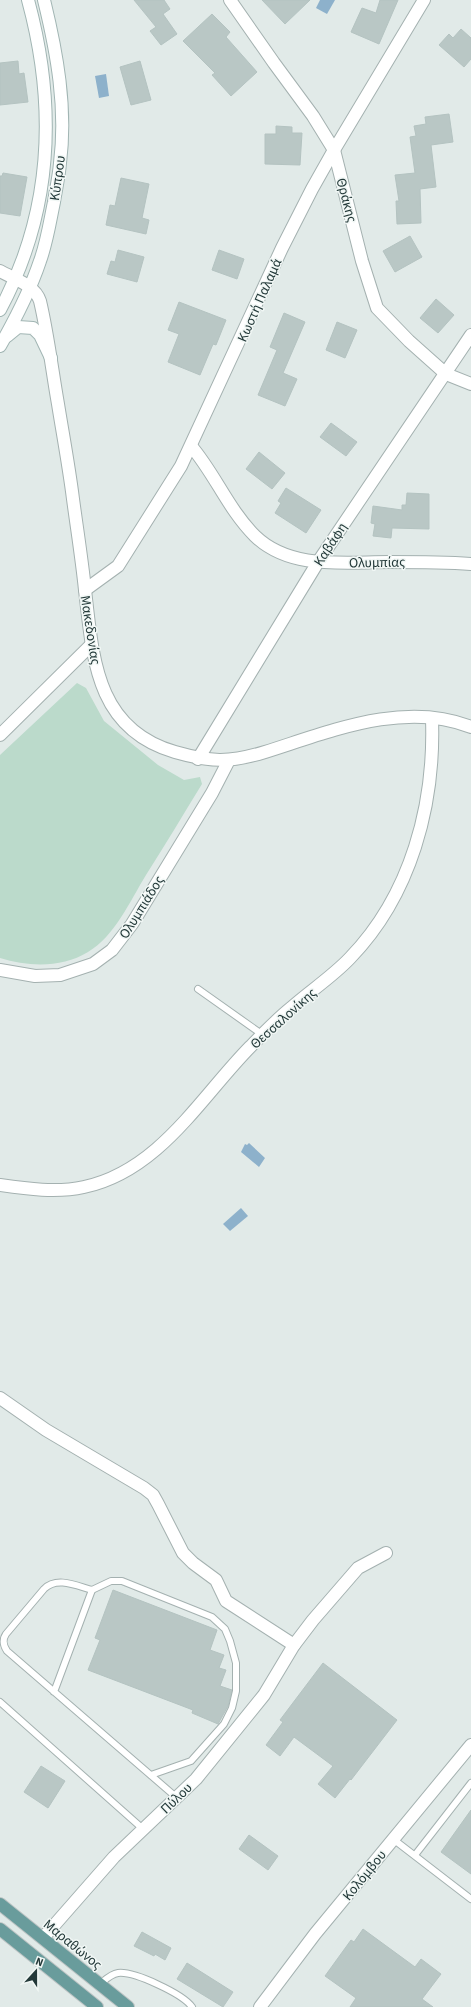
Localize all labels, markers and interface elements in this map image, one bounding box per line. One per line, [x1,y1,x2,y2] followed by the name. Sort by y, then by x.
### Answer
[45,154,71,202] street label: Κύπρου
[331,176,362,225] street label: Θράκης
[233,255,287,345] street label: Κωστή Παλαμά
[309,519,352,570] street label: Καβάφη
[349,553,405,573] street label: Ολυμπίας
[75,594,105,666] street label: Μακεδονίας
[115,872,169,943] street label: Ολυμπιάδος
[246,983,321,1054] street label: Θεσσαλονίκης
[156,1779,197,1819] street label: Πύλου
[338,1846,391,1905] street label: Κολόμβου
[39,1915,106,1975] street label: Μαραθώνος
[16,1951,56,1991] north arrow
[33,1954,46,1970] text: N

